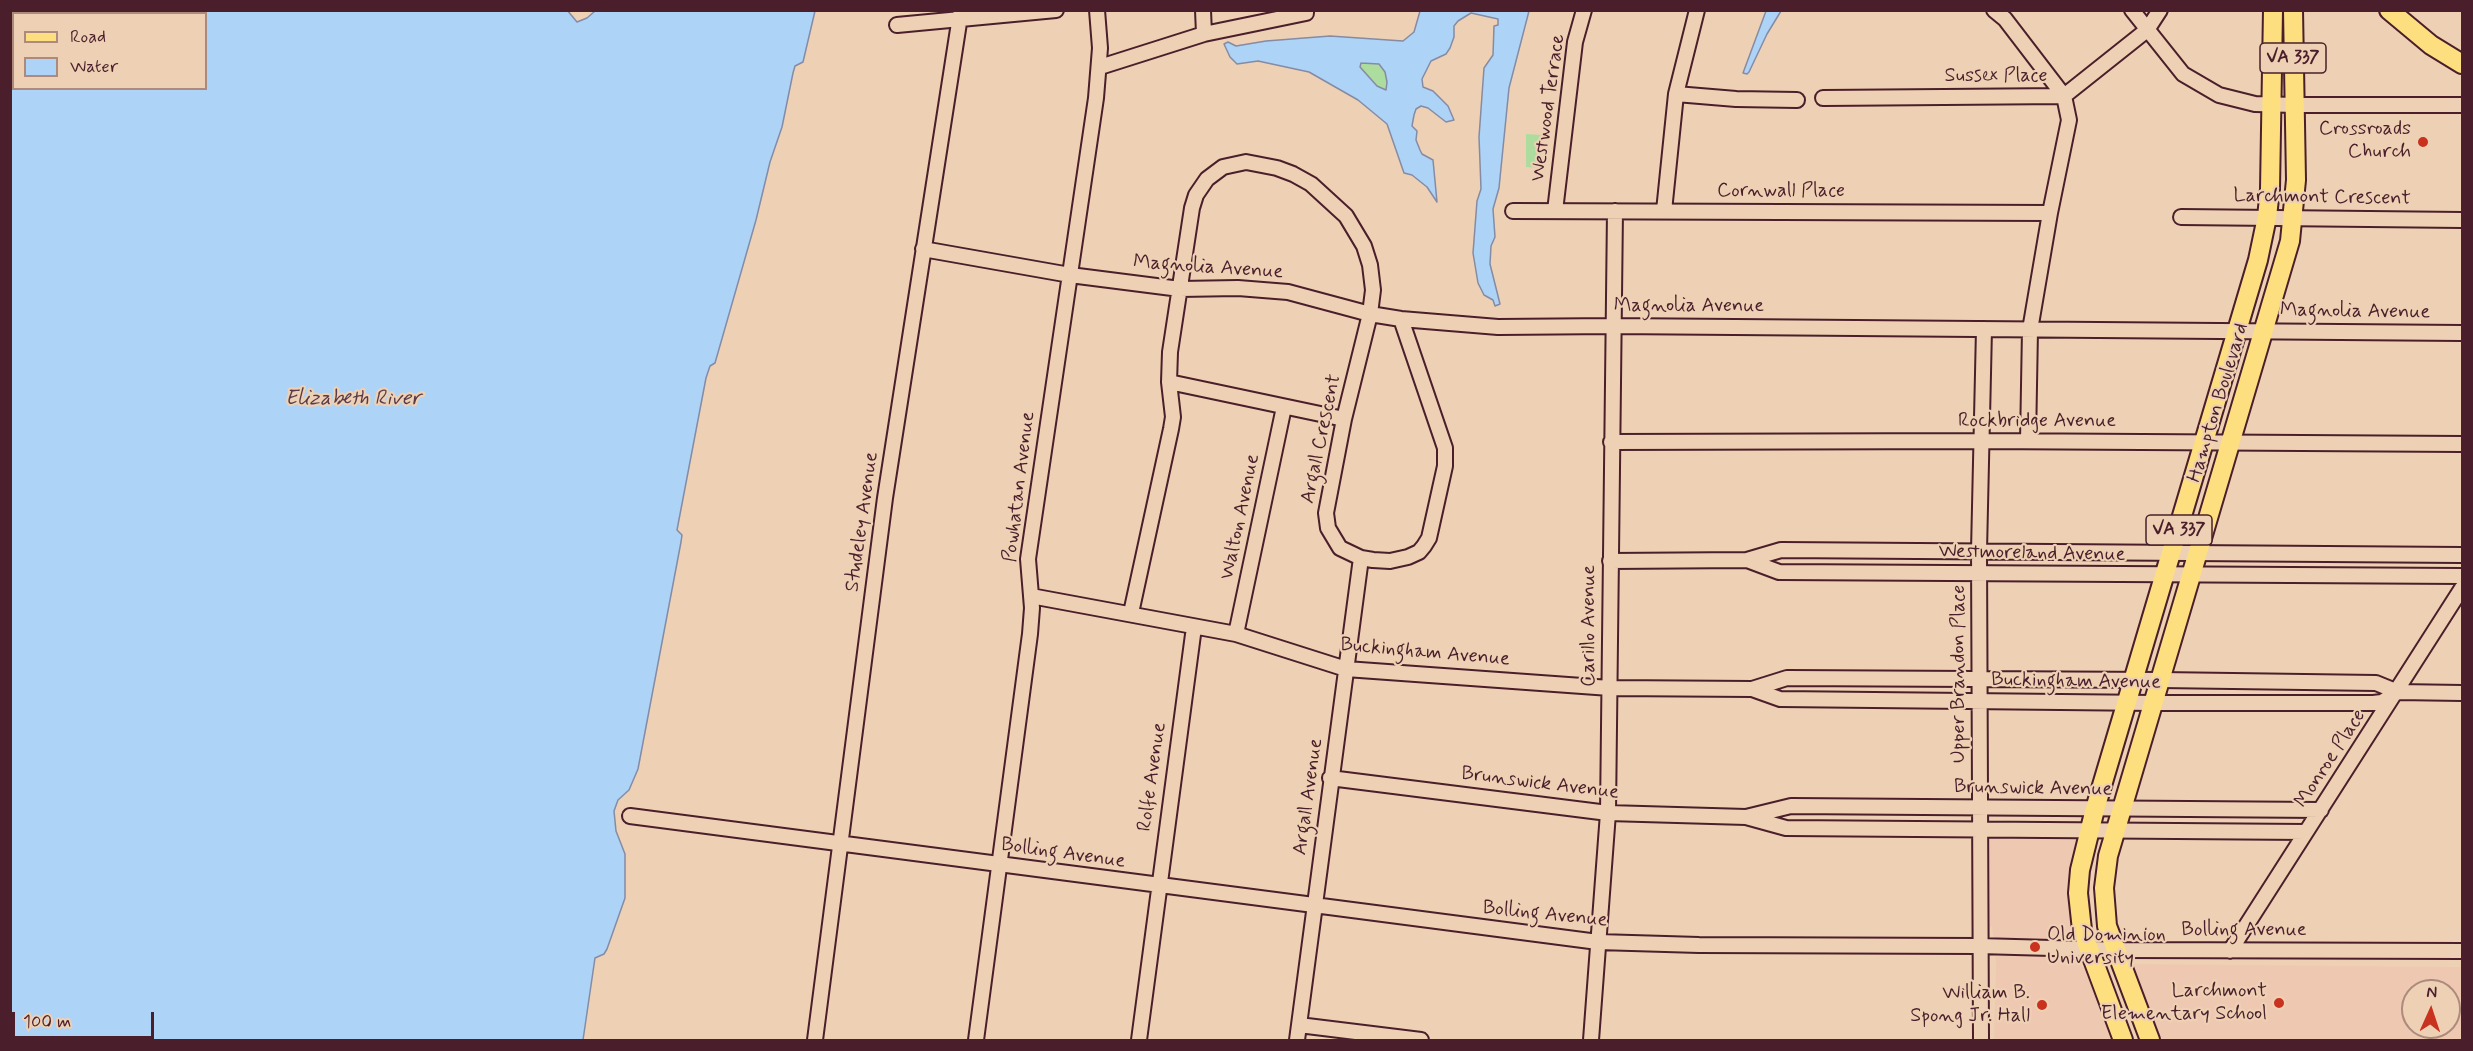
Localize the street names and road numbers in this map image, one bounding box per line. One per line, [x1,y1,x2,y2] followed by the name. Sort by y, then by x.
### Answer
[1527,33,1571,183] street label: Westwood Terrace
[2260,43,2326,73] road number: VA 337
[1945,65,2047,89] street label: Sussex Place
[1717,180,1845,204] street label: Cornwall Place
[2233,184,2411,212] street label: Larchmont Crescent
[1132,251,1284,285] street label: Magnolia Avenue
[1614,295,1764,319] street label: Magnolia Avenue
[2280,299,2430,325] street label: Magnolia Avenue
[2183,320,2255,486] street label: Hampton Boulevard
[1297,372,1347,506] street label: Argall Crescent
[999,410,1041,564] street label: Powhatan Avenue
[1958,410,2116,434] street label: Rockbridge Avenue
[841,450,885,594] street label: Studeley Avenue
[1216,452,1266,582] street label: Walton Avenue
[2146,515,2212,545] road number: VA 337
[1938,540,2126,568] street label: Westmoreland Avenue
[1578,565,1602,687] street label: Carillo Avenue
[1948,585,1972,763] street label: Upper Brandon Place
[1339,634,1511,672] street label: Buckingham Avenue
[1991,669,2161,695] street label: Buckingham Avenue
[2290,705,2372,813] street label: Monroe Place
[1133,721,1173,833] street label: Rolfe Avenue
[1289,737,1329,857] street label: Argall Avenue
[1460,762,1620,806] street label: Brunswick Avenue
[1954,776,2112,802] street label: Brunswick Avenue
[999,833,1127,875] street label: Bolling Avenue
[1481,897,1609,933] street label: Bolling Avenue
[2181,919,2307,943] street label: Bolling Avenue

